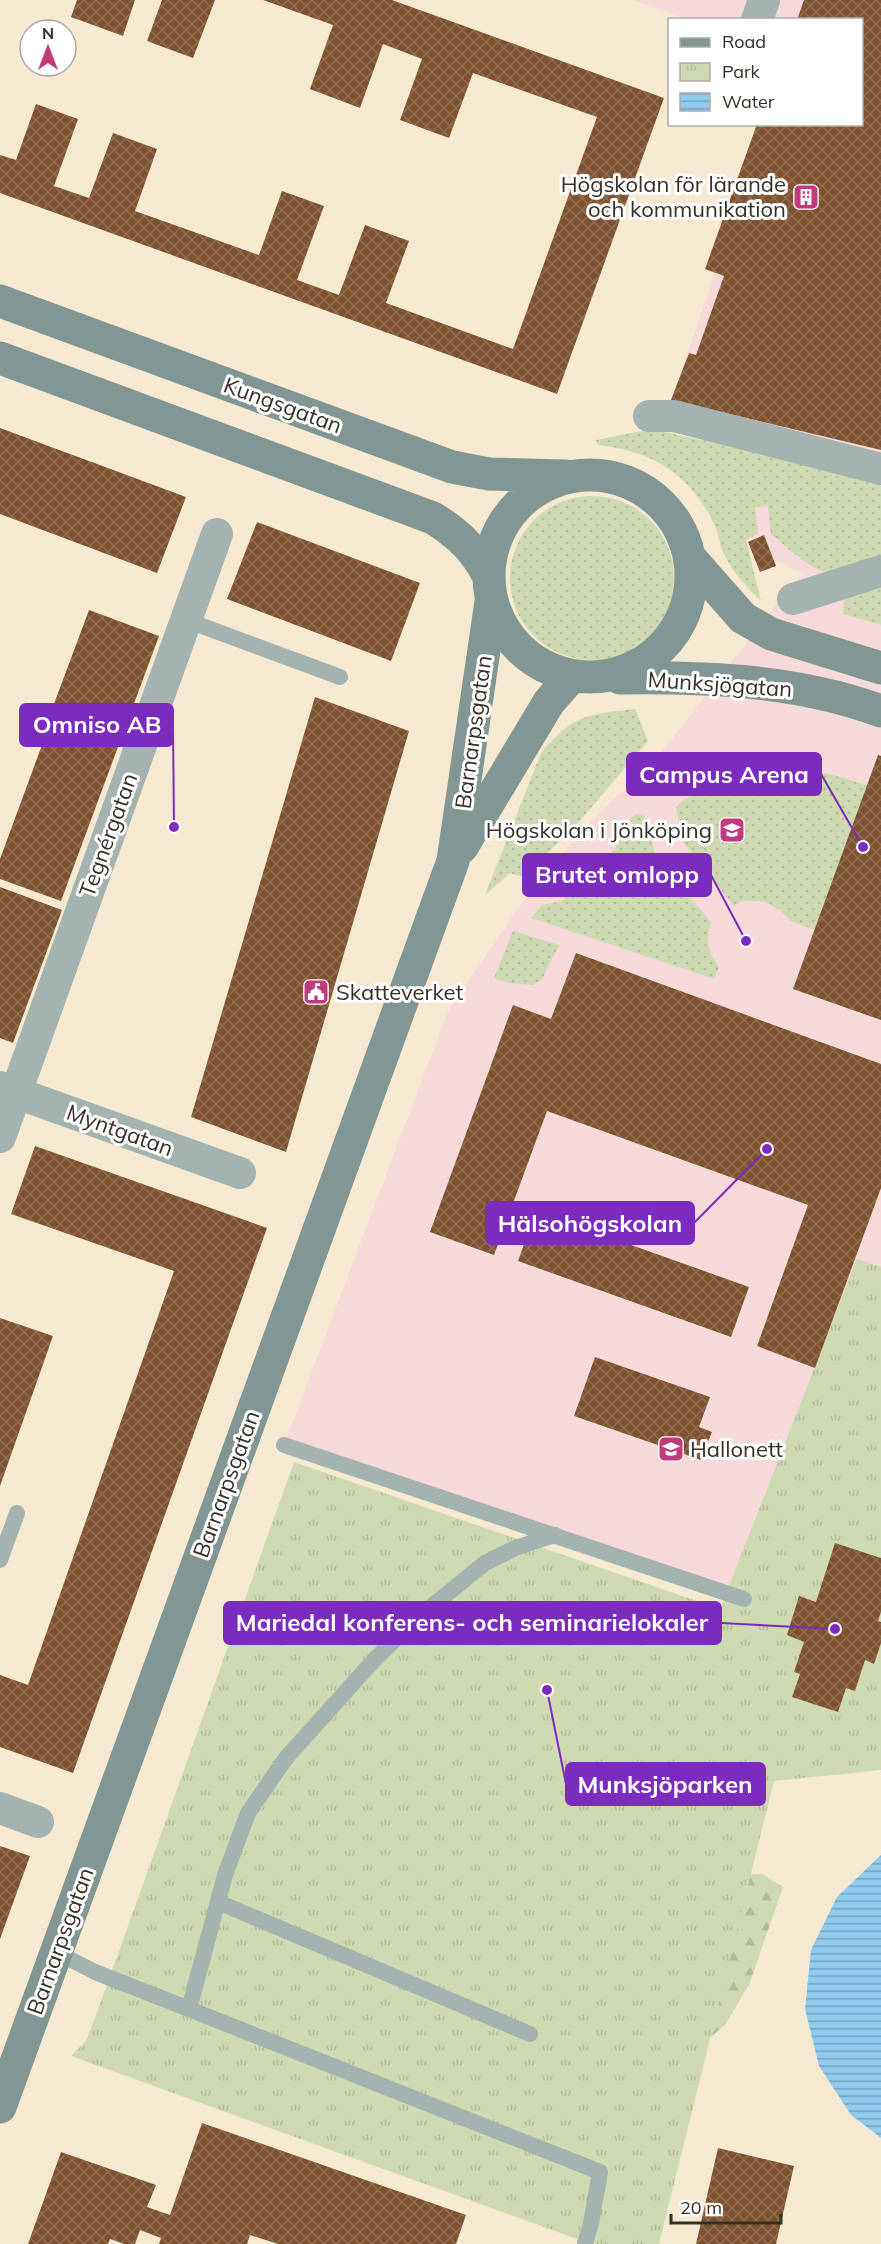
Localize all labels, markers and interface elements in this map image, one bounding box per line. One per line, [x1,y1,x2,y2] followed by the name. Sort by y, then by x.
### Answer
[18,18,78,78] north arrow
[668,18,863,126] legend
[42,23,54,43] text: N
[722,30,766,53] text: Road
[722,60,761,83] text: Park
[722,90,775,113] text: Water
[561,170,786,223] place label: Högskolan för lärande och kommunikation
[791,182,821,212] building icon: Högskolan för lärande och kommunikation
[220,371,346,439] street label: Kungsgatan
[448,653,498,811] street label: Barnarpsgatan
[647,665,793,703] street label: Munksjögatan
[20,704,173,746] callout: Omniso AB
[33,709,161,739] text: Omniso AB
[627,753,821,795] callout: Campus Arena
[639,759,809,789] text: Campus Arena
[73,769,143,901] street label: Tegnérgatan
[717,815,747,845] school or university icon: Högskolan i Jönköping
[486,816,712,844] place label: Högskolan i Jönköping
[523,854,711,896] callout: Brutet omlopp
[535,859,699,889] text: Brutet omlopp
[301,977,331,1007] public building icon: Skatteverket
[336,978,463,1006] place label: Skatteverket
[63,1098,177,1162] street label: Myntgatan
[486,1202,694,1244] callout: Hälsohögskolan
[498,1208,682,1238] text: Hälsohögskolan
[186,1407,266,1561] street label: Barnarpsgatan
[656,1434,686,1464] school or university icon: Hallonett
[690,1435,783,1463] place label: Hallonett
[224,1602,721,1644] callout: Mariedal konferens- och seminarielokaler
[236,1607,709,1637] text: Mariedal konferens- och seminarielokaler
[566,1763,765,1805] callout: Munksjöparken
[577,1769,753,1799] text: Munksjöparken
[20,1864,100,2018] street label: Barnarpsgatan
[671,2187,780,2225] scale bar
[680,2196,722,2219] text: 20 m

